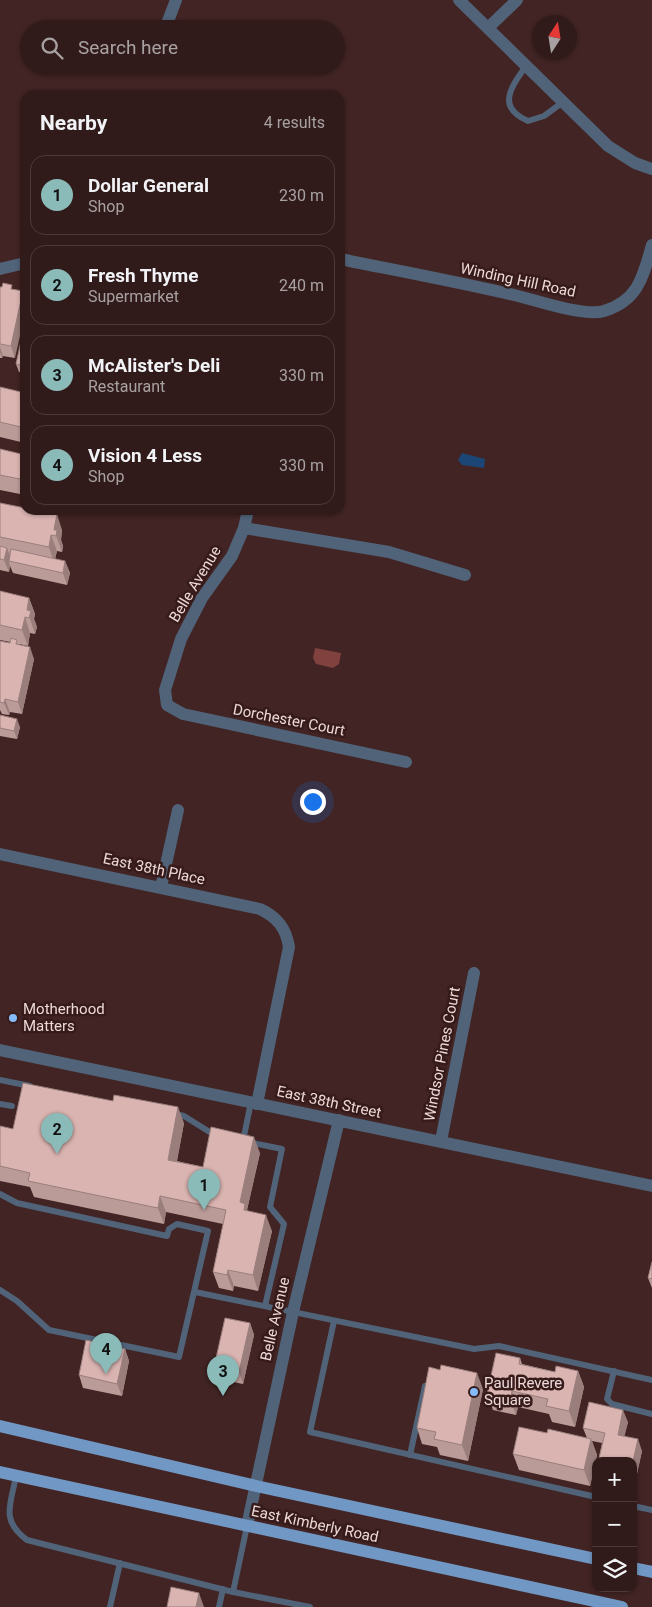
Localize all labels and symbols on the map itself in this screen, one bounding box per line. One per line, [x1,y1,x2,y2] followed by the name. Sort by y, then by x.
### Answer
[532,15,577,60] north arrow
[459,259,577,301] street label: Winding Hill Road
[165,543,225,625] street label: Belle Avenue
[231,700,347,740] street label: Dorchester Court
[300,789,326,815] your location
[101,849,207,889] street label: East 38th Place
[420,985,464,1123] street label: Windsor Pines Court
[23,1000,105,1035] place label: Motherhood Matters
[7,1012,19,1024] marker: Motherhood Matters
[275,1082,383,1122] street label: East 38th Street
[41,1113,73,1154] pin: 2
[188,1169,220,1210] pin: 1
[257,1275,293,1363] street label: Belle Avenue
[90,1333,122,1374] pin: 4
[207,1355,239,1396] pin: 3
[484,1374,562,1409] place label: Paul Revere Square
[468,1386,480,1398] marker: Paul Revere Square
[250,1502,380,1546] street label: East Kimberly Road

